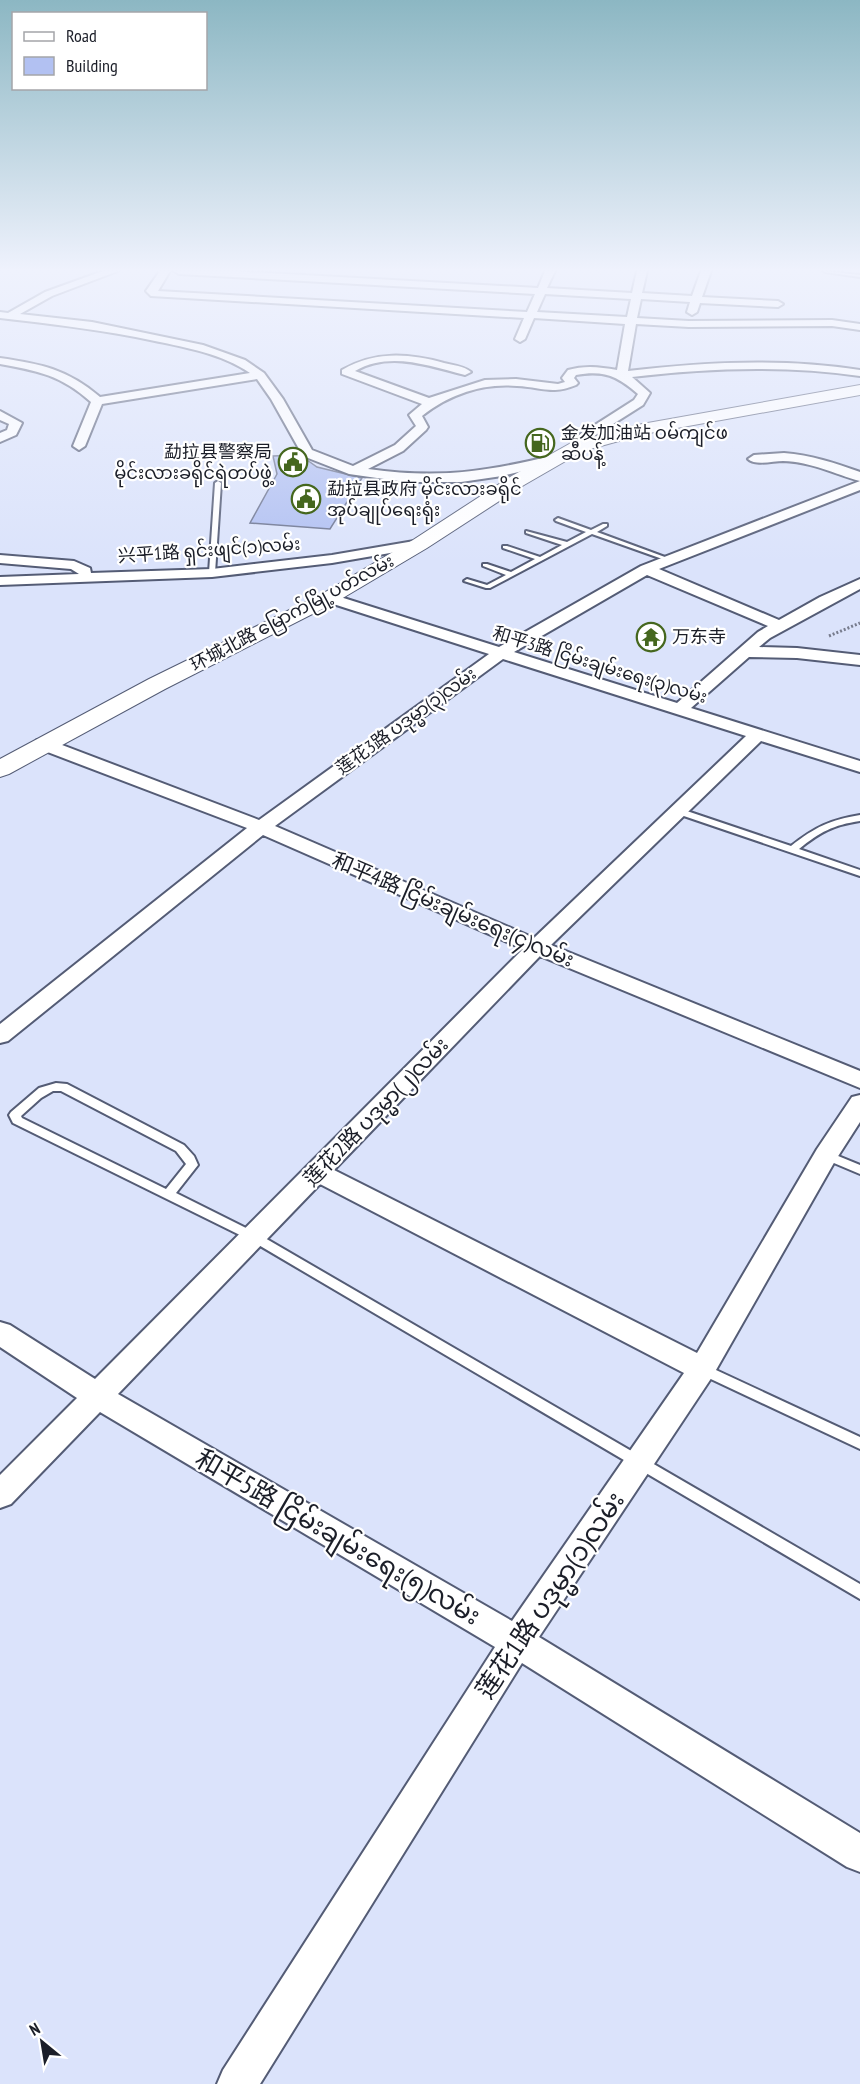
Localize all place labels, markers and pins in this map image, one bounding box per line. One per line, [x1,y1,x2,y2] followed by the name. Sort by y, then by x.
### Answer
[561,420,728,469] place label: 金发加油站 ဝမ်ကျင်ဖ ဆီပန့်
[524,427,556,459] fuel station icon: 金发加油站 ဝမ်ကျင်ဖ ဆီပန့်
[114,440,275,488] place label: 勐拉县警察局 မိုင်းလားခရိုင်ရဲတပ်ဖွဲ့
[277,446,309,478] public building icon: 勐拉县警察局 မိုင်းလားခရိုင်ရဲတပ်ဖွဲ့
[327,475,522,525] place label: 勐拉县政府 မိုင်းလားခရိုင် အုပ်ချုပ်ရေးရုံး
[290,483,322,515] public building icon: 勐拉县政府 မိုင်းလားခရိုင် အုပ်ချုပ်ရေးရုံး
[635,621,667,653] temple icon: 万东寺
[672,625,726,648] place label: 万东寺

